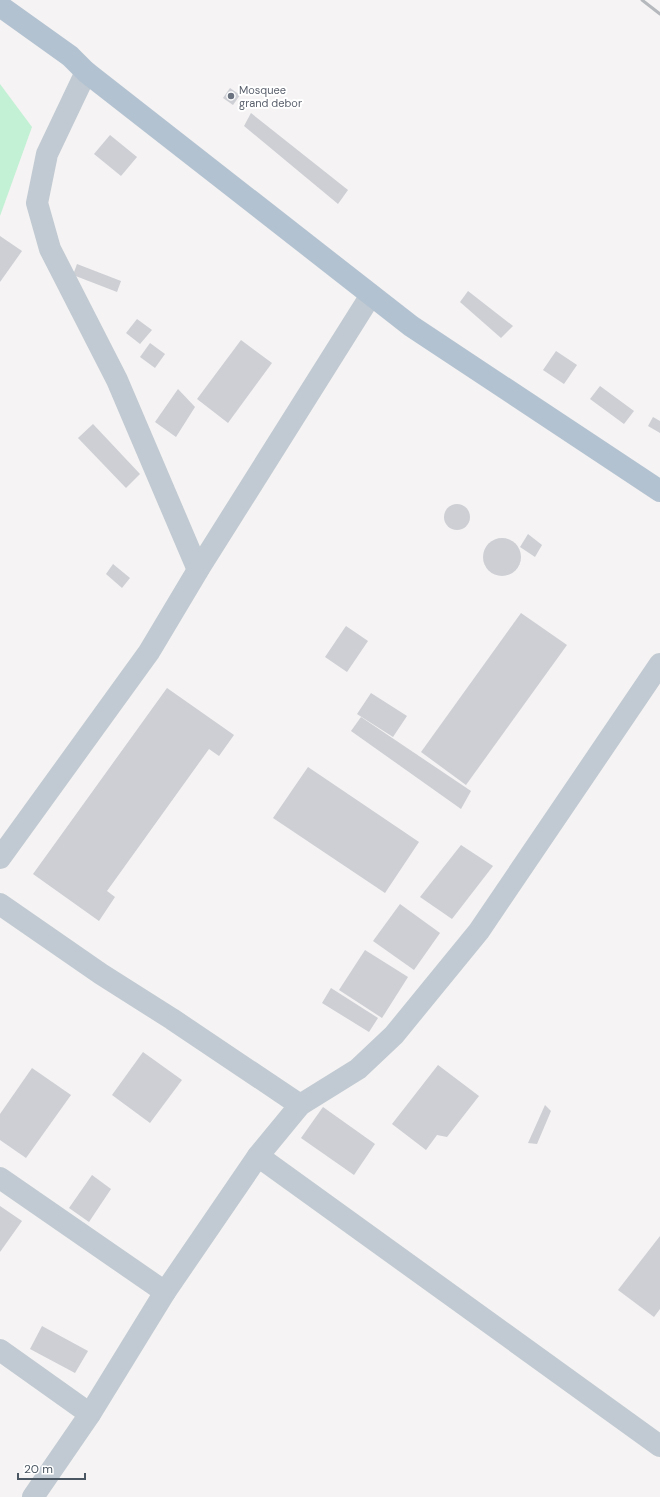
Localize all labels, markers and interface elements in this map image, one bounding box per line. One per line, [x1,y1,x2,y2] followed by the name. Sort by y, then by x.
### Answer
[239,83,302,110] place label: Mosquee grand debor
[226,91,236,101] marker: Mosquee grand debor
[18,1455,85,1481] scale bar
[24,1461,53,1477] text: 20 m

